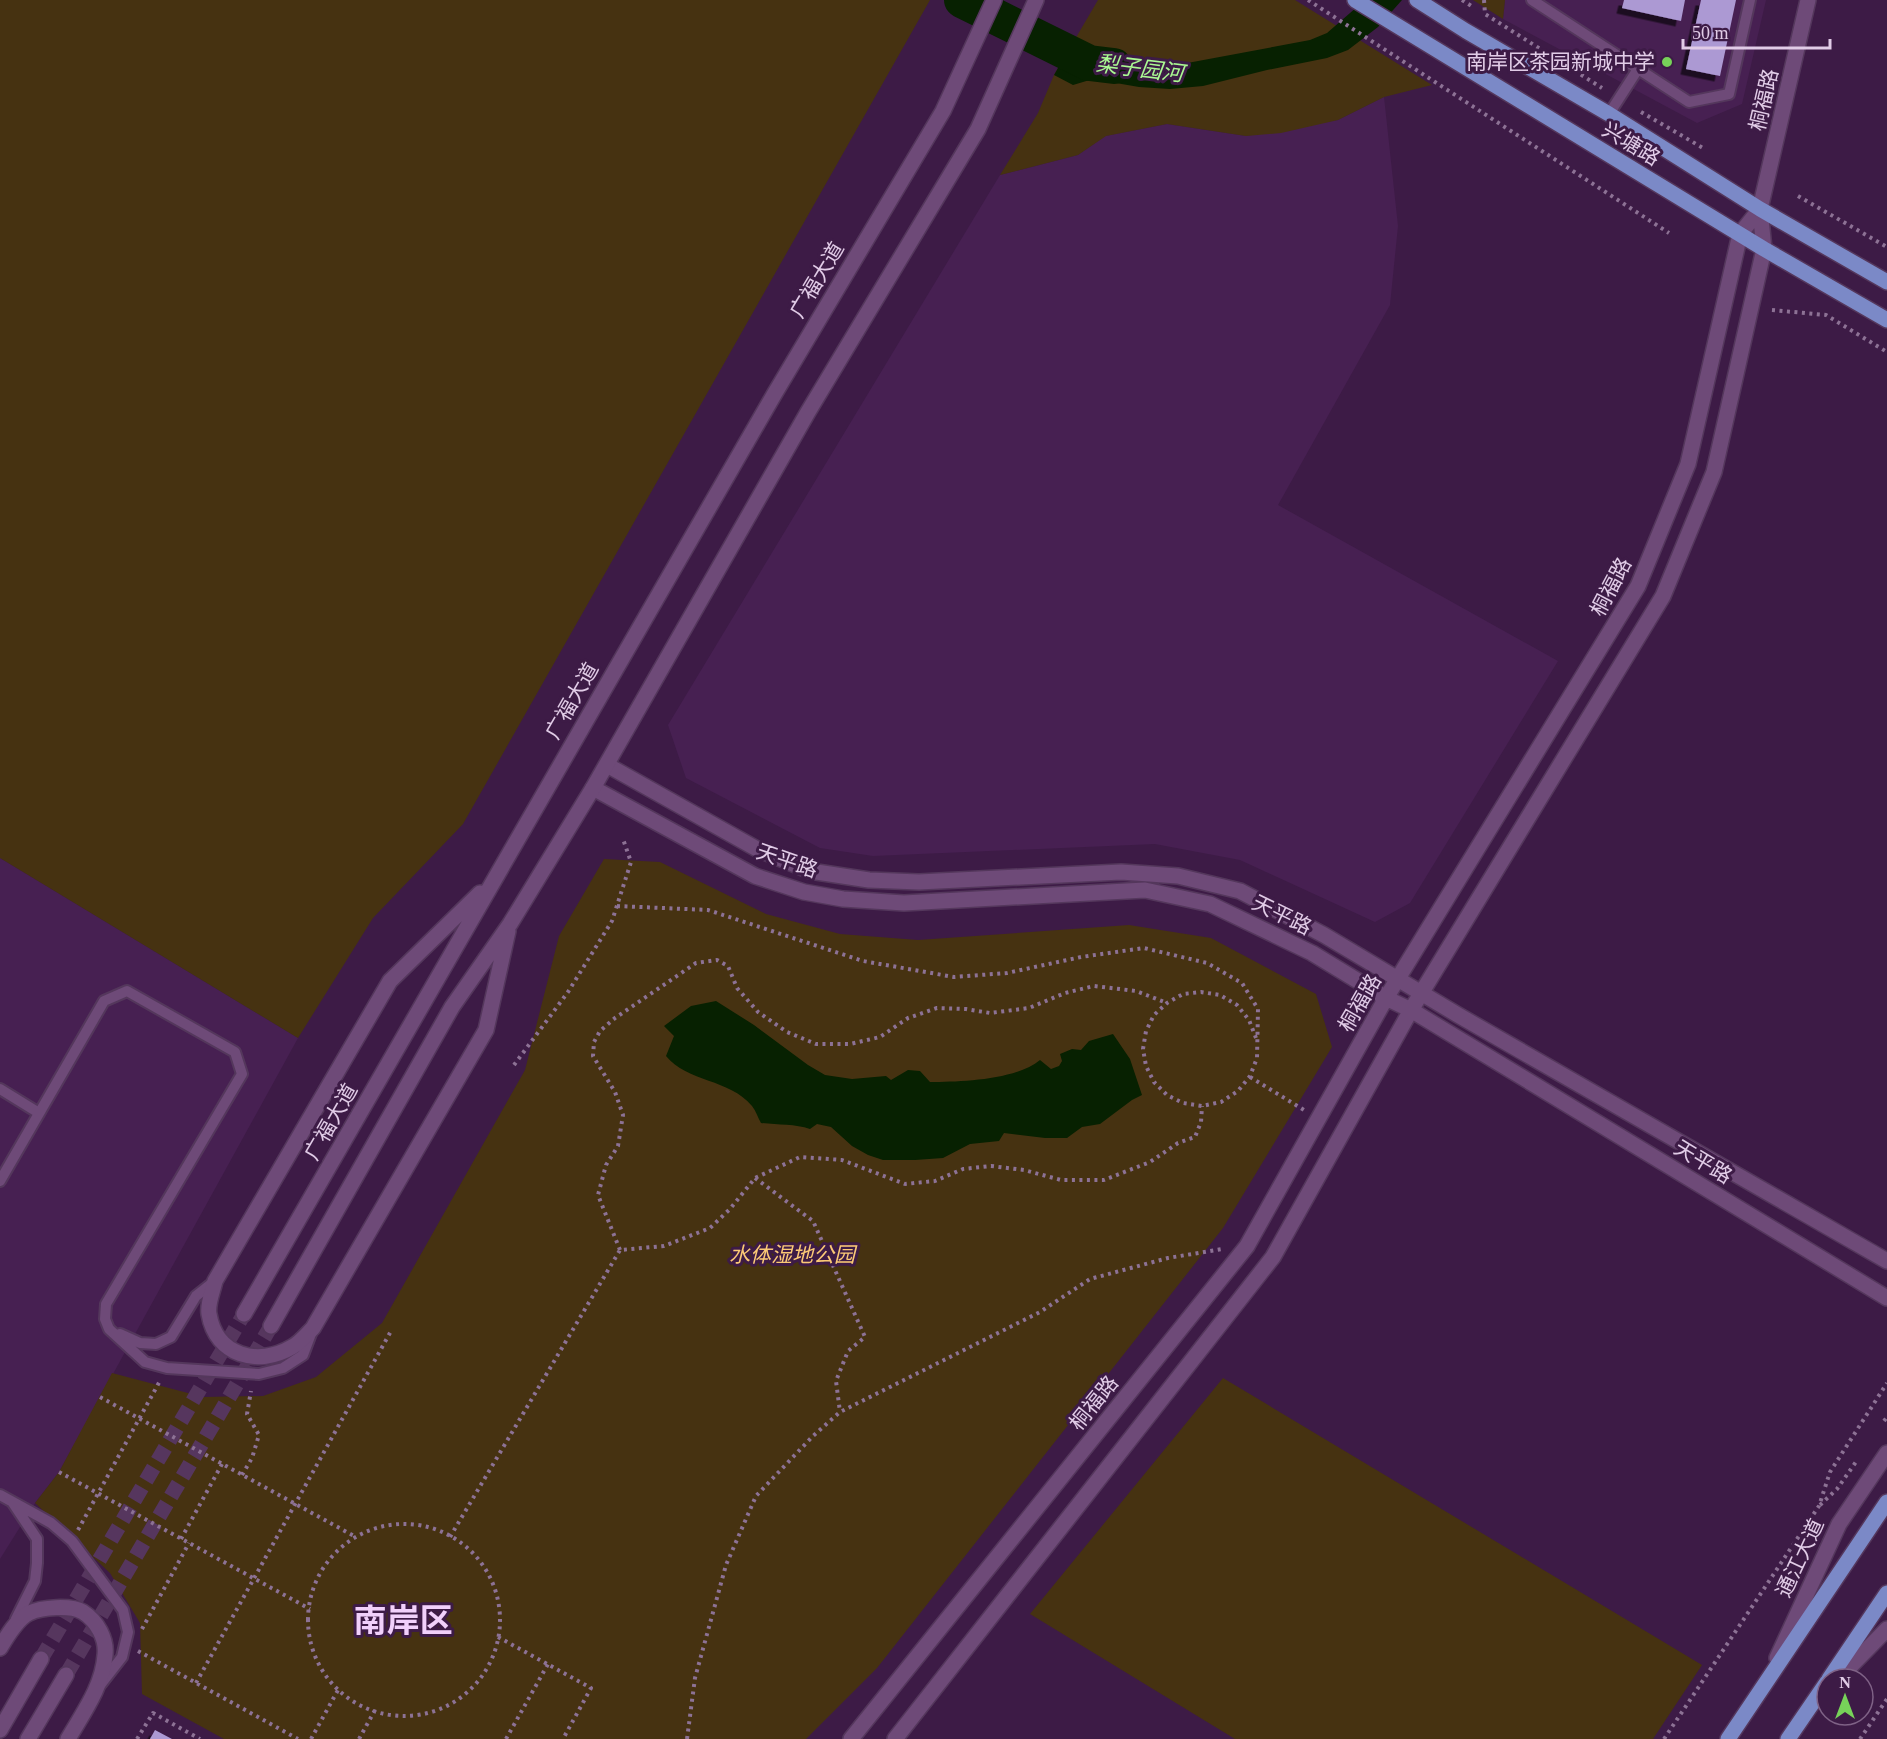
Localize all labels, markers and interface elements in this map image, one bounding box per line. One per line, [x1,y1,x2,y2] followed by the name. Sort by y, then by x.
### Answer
[1683,12,1830,50] scale bar
[1692,23,1729,43] text: 50 m
[1466,50,1655,74] place label: 南岸区茶园新城中学
[1095,51,1189,87] water label: 梨子园河
[1660,55,1674,69] marker: 南岸区茶园新城中学
[1745,67,1783,133] street label: 桐福路
[1598,117,1664,171] street label: 兴塘路
[785,238,849,322] street label: 广福大道
[1586,554,1636,620] street label: 桐福路
[541,659,603,743] street label: 广福大道
[753,839,821,883] street label: 天平路
[1248,890,1316,940] street label: 天平路
[1334,970,1386,1036] street label: 桐福路
[300,1080,362,1164] street label: 广福大道
[1670,1135,1736,1189] street label: 天平路
[729,1243,858,1267] park label: 水体湿地公园
[1065,1371,1123,1435] street label: 桐福路
[1771,1515,1829,1601] street label: 通江大道
[354,1603,453,1639] district label: 南岸区
[1815,1667,1875,1727] north arrow
[1839,1674,1851,1691] text: N

